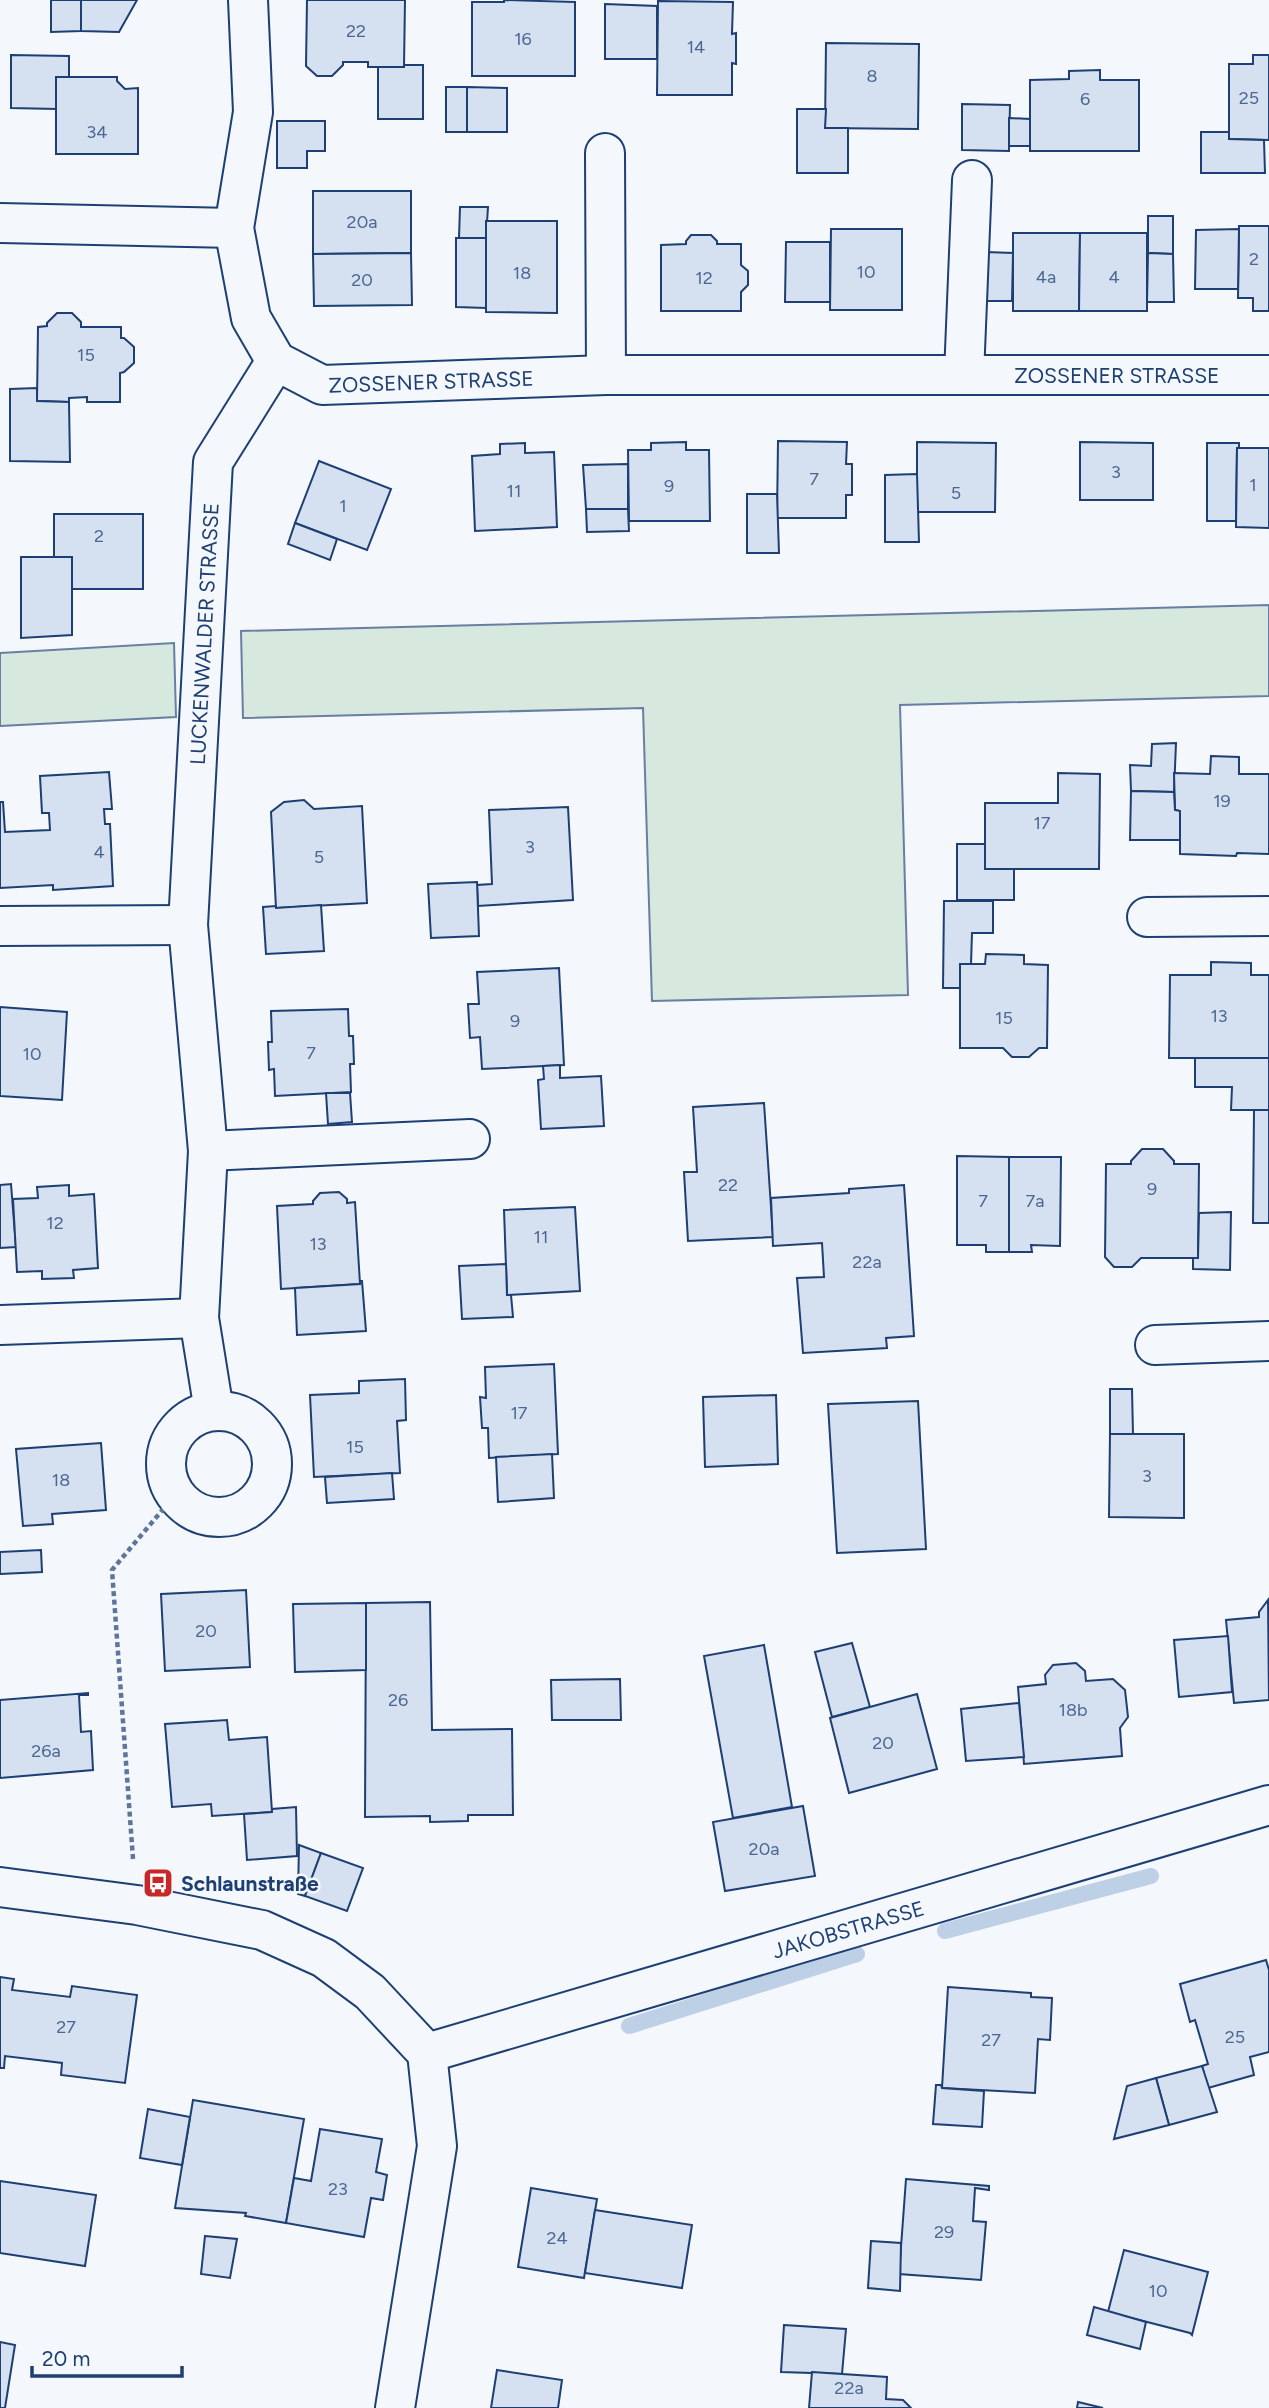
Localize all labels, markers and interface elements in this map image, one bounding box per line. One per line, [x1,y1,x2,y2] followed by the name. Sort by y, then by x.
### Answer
[346,20,366,42] house number: 22
[514,28,532,50] house number: 16
[687,36,705,58] house number: 14
[866,65,878,87] house number: 8
[1239,87,1259,109] house number: 25
[1080,88,1090,110] house number: 6
[87,121,107,143] house number: 34
[347,211,377,233] house number: 20a
[1249,248,1259,270] house number: 2
[857,261,875,283] house number: 10
[513,262,531,284] house number: 18
[1036,266,1056,288] house number: 4a
[1108,266,1120,288] house number: 4
[695,267,713,289] house number: 12
[351,269,373,291] house number: 20
[77,344,95,366] house number: 15
[1014,363,1220,388] street label: ZOSSENER STRASSE
[328,365,534,397] street label: ZOSSENER STRASSE
[1111,461,1121,483] house number: 3
[809,468,819,490] house number: 7
[1249,474,1257,496] house number: 1
[664,475,674,497] house number: 9
[507,480,521,502] house number: 11
[951,482,961,504] house number: 5
[339,495,347,517] house number: 1
[184,502,223,765] street label: LUCKENWALDER STRASSE
[94,525,104,547] house number: 2
[1213,790,1231,812] house number: 19
[1033,812,1051,834] house number: 17
[525,836,535,858] house number: 3
[93,841,105,863] house number: 4
[314,846,324,868] house number: 5
[1210,1005,1228,1027] house number: 13
[995,1007,1013,1029] house number: 15
[510,1010,520,1032] house number: 9
[306,1042,316,1064] house number: 7
[23,1043,41,1065] house number: 10
[718,1174,738,1196] house number: 22
[1147,1178,1157,1200] house number: 9
[978,1190,988,1212] house number: 7
[1026,1190,1044,1212] house number: 7a
[46,1212,64,1234] house number: 12
[534,1226,548,1248] house number: 11
[309,1233,327,1255] house number: 13
[852,1251,882,1273] house number: 22a
[510,1402,528,1424] house number: 17
[346,1436,364,1458] house number: 15
[1142,1465,1152,1487] house number: 3
[52,1469,70,1491] house number: 18
[195,1620,217,1642] house number: 20
[388,1689,408,1711] house number: 26
[1058,1699,1088,1721] house number: 18b
[872,1732,894,1754] house number: 20
[31,1740,61,1762] house number: 26a
[749,1838,779,1860] house number: 20a
[141,1866,175,1900] bus stop icon: Schlaunstraße
[181,1871,319,1896] place label: Schlaunstraße
[769,1895,927,1963] street label: JAKOBSTRASSE
[56,2016,76,2038] house number: 27
[1225,2026,1245,2048] house number: 25
[981,2029,1001,2051] house number: 27
[328,2178,348,2200] house number: 23
[934,2221,954,2243] house number: 29
[546,2227,568,2249] house number: 24
[1149,2280,1167,2302] house number: 10
[32,2334,182,2378] scale bar
[42,2346,90,2371] text: 20 m
[834,2377,864,2399] house number: 22a

